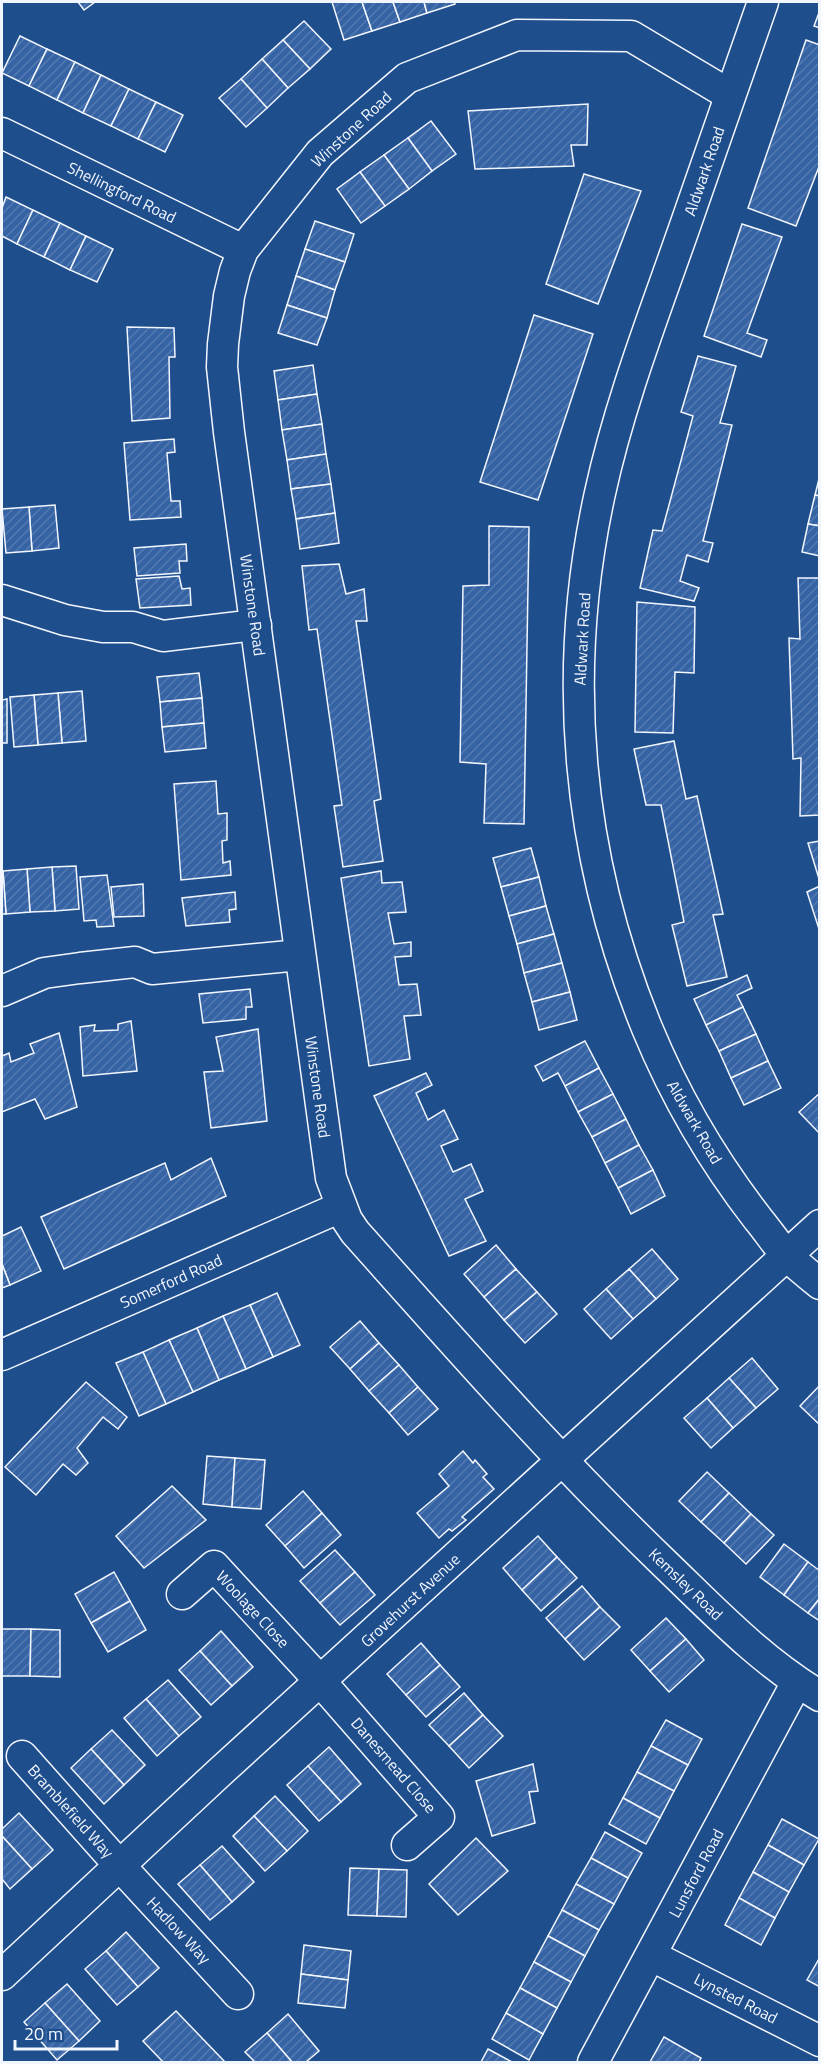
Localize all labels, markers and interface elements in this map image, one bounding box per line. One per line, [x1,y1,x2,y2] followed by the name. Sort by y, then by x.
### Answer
[305,85,397,173] street label: Winstone Road
[677,123,731,219] street label: Aldwark Road
[63,155,181,229] street label: Shellingford Road
[234,553,272,657] street label: Winstone Road
[568,592,596,686] street label: Aldwark Road
[299,1035,337,1139] street label: Winstone Road
[661,1076,729,1168] street label: Aldwark Road
[116,1248,226,1314] street label: Somerford Road
[643,1542,729,1626] street label: Kemsley Road
[355,1547,465,1653] street label: Grovehurst Avenue
[211,1565,295,1653] street label: Woolage Close
[345,1712,443,1818] street label: Danesmead Close
[22,1759,120,1863] street label: Bramblefield Way
[662,1824,730,1922] street label: Lunsford Road
[141,1891,217,1969] street label: Hadlow Way
[690,1967,782,2029] street label: Lynsted Road
[15,2013,117,2051] scale bar
[24,2020,63,2047] text: 20 m

